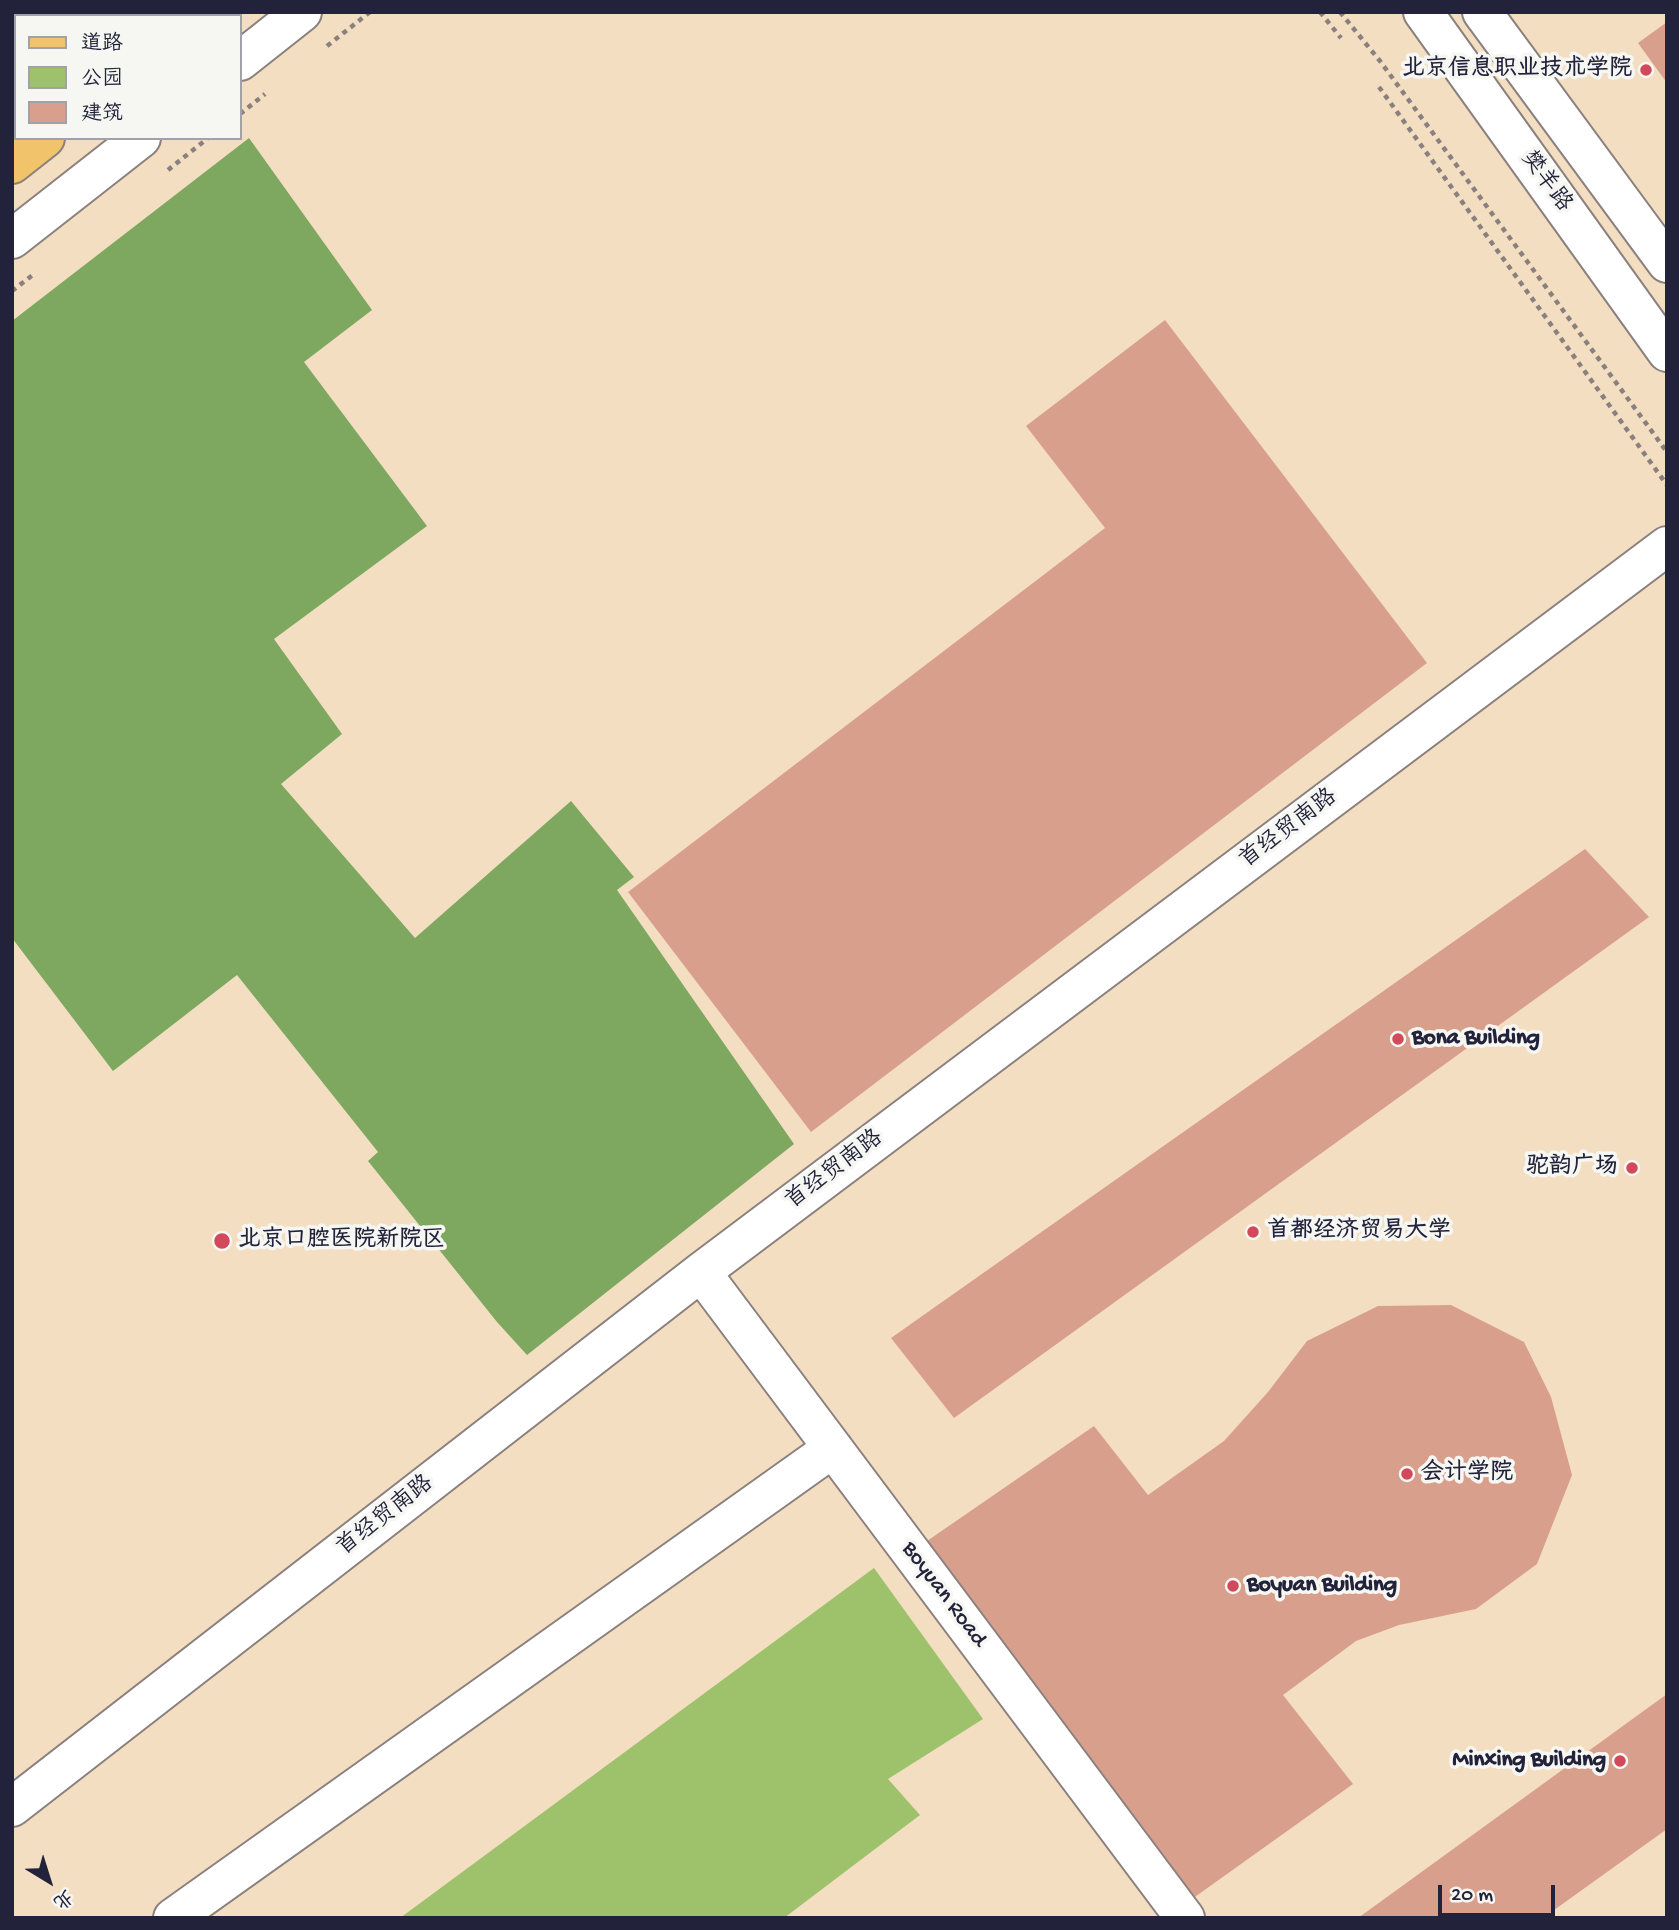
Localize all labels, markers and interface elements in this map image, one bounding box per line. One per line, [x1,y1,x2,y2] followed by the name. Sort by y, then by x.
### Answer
[14,14,242,140] legend
[81,33,123,58] text: 道路
[1402,56,1632,84] place label: 北京信息职业技术学院
[1638,62,1654,78] marker: 北京信息职业技术学院
[81,68,123,93] text: 公园
[81,103,123,128] text: 建筑
[1514,146,1576,218] street label: 樊羊路
[1235,784,1343,876] street label: 首经贸南路
[1412,1025,1540,1053] place label: Bona Building
[1390,1031,1406,1047] marker: Bona Building
[781,1125,889,1217] street label: 首经贸南路
[1526,1154,1618,1182] place label: 驼韵广场
[1624,1160,1640,1176] marker: 驼韵广场
[1267,1218,1451,1246] place label: 首都经济贸易大学
[1245,1224,1261,1240] marker: 首都经济贸易大学
[238,1227,445,1255] place label: 北京口腔医院新院区
[212,1231,232,1251] marker: 北京口腔医院新院区
[1421,1460,1513,1488] place label: 会计学院
[1399,1466,1415,1482] marker: 会计学院
[332,1471,440,1563] street label: 首经贸南路
[894,1537,992,1653] street label: Boyuan Road
[1247,1572,1397,1600] place label: Boyuan Building
[1225,1578,1241,1594] marker: Boyuan Building
[1453,1747,1606,1775] place label: Minxing Building
[1612,1753,1628,1769] marker: Minxing Building
[14,1846,84,1916] north arrow
[1441,1870,1558,1914] scale bar
[48,1883,77,1913] text: 北
[1451,1884,1493,1909] text: 20 m

